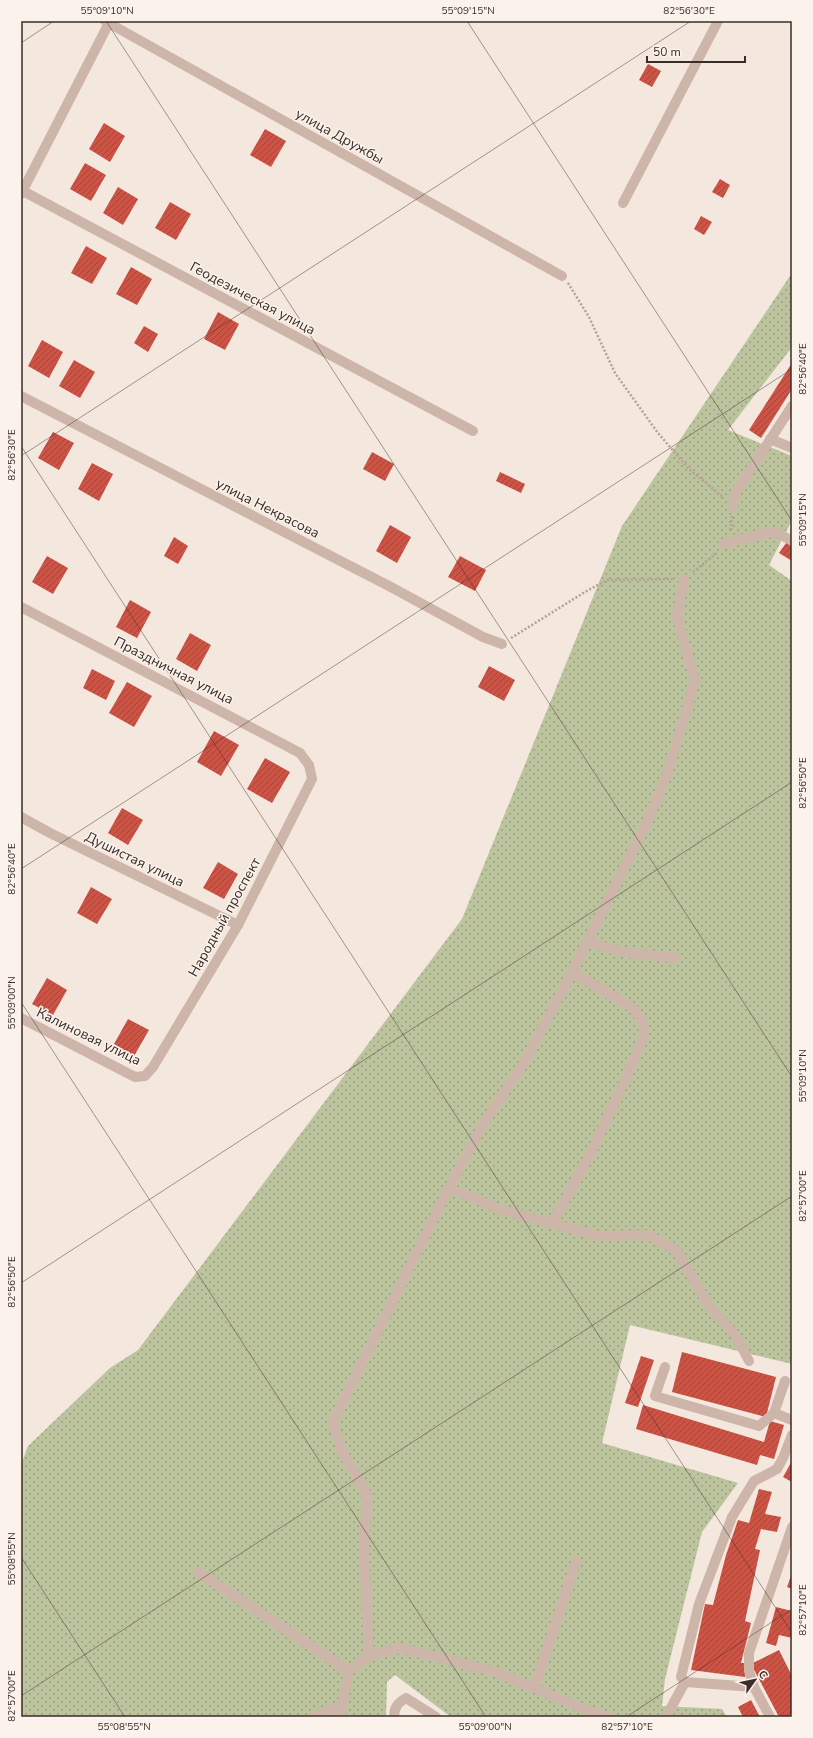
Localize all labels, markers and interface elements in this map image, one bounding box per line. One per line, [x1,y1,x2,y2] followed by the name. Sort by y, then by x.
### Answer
[80,4,134,18] text: 55°09'10"N
[441,4,495,18] text: 55°09'15"N
[663,4,715,18] text: 82°56'30"E
[647,38,745,64] scale bar
[653,44,681,60] text: 50 m
[292,104,387,169] street label: улица Дружбы
[187,257,319,340] street label: Геодезическая улица
[796,343,810,395] text: 82°56'40"E
[5,429,19,481] text: 82°56'30"E
[213,474,323,543] street label: улица Некрасова
[796,493,810,547] text: 55°09'15"N
[111,632,237,709] street label: Праздничная улица
[796,757,810,809] text: 82°56'50"E
[82,827,187,892] street label: Душистая улица
[5,843,19,895] text: 82°56'40"E
[184,854,265,980] street label: Народный проспект
[5,976,19,1030] text: 55°09'00"N
[33,1003,144,1070] street label: Калиновая улица
[796,1049,810,1103] text: 55°09'10"N
[796,1170,810,1222] text: 82°57'00"E
[5,1256,19,1308] text: 82°56'50"E
[5,1532,19,1586] text: 55°08'55"N
[796,1584,810,1636] text: 82°57'10"E
[735,1660,775,1700] north arrow
[755,1668,772,1682] text: С
[5,1670,19,1722] text: 82°57'00"E
[97,1720,151,1734] text: 55°08'55"N
[458,1720,512,1734] text: 55°09'00"N
[601,1720,653,1734] text: 82°57'10"E

